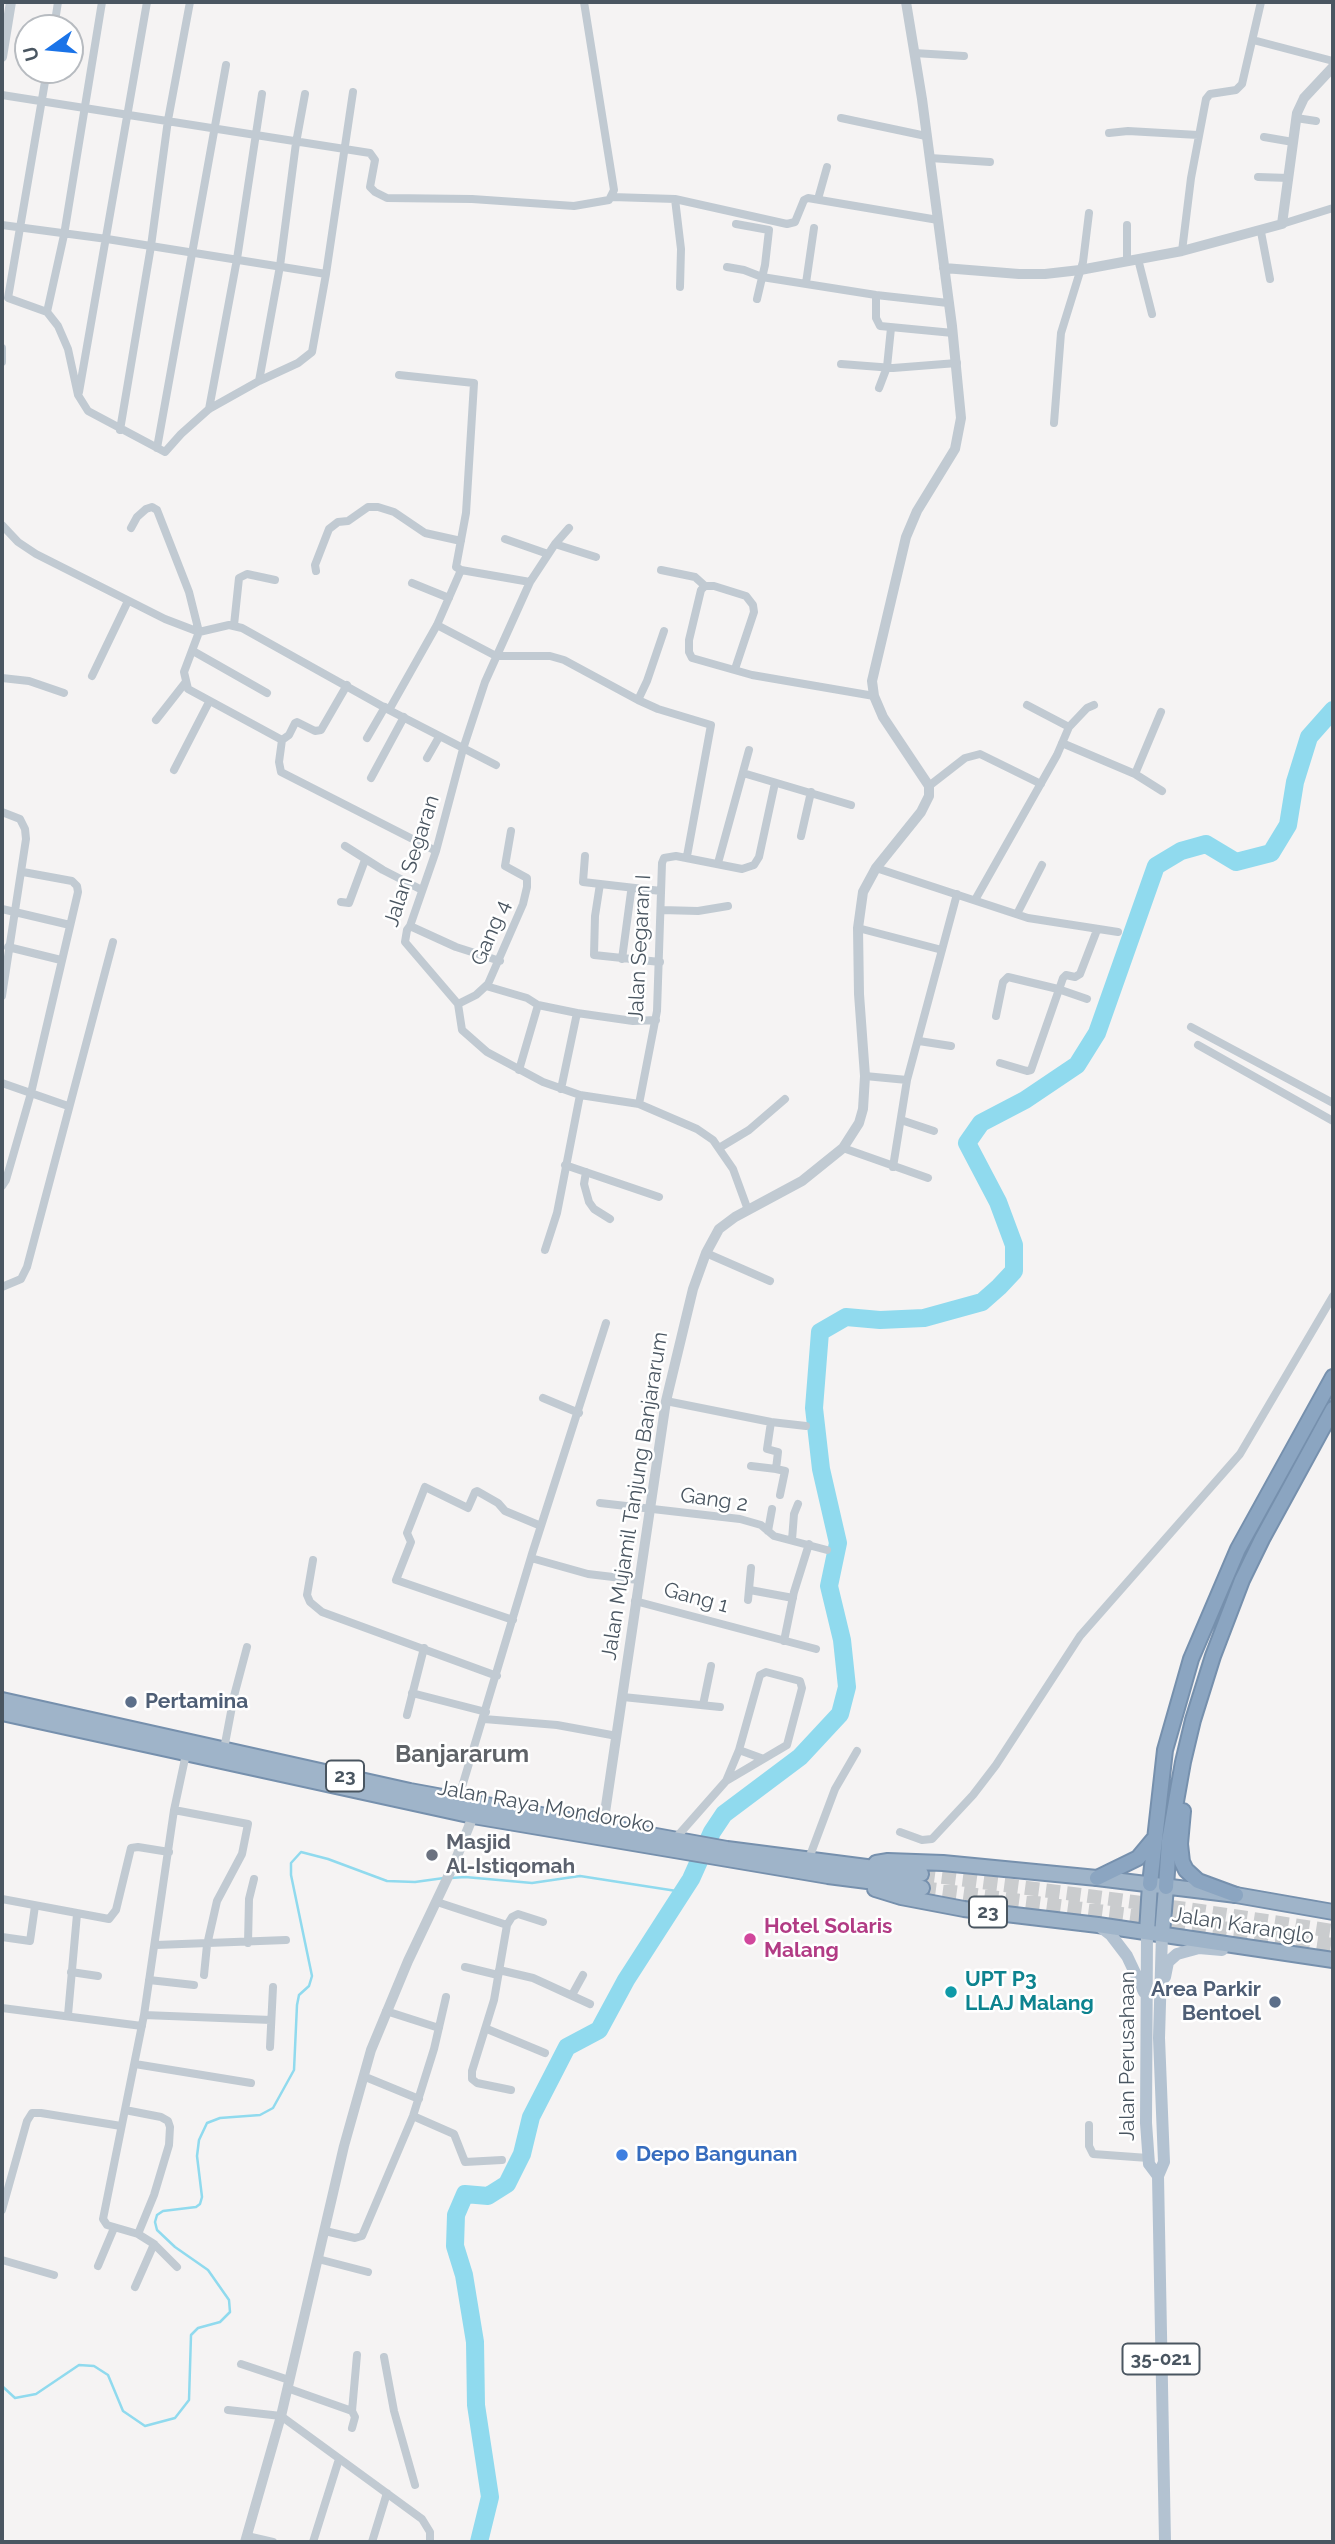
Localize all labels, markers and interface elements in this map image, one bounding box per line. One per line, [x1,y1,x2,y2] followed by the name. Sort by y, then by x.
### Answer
[14,14,84,84] north arrow
[18,44,43,64] text: U
[379,792,445,930] street label: Jalan Segaran
[624,874,656,1022] street label: Jalan Segaran I
[466,897,516,969] street label: Gang 4
[597,1330,673,1662] street label: Jalan Mujamil Tanjung Banjararum
[679,1483,749,1517] street label: Gang 2
[661,1577,731,1619] street label: Gang 1
[145,1689,248,1715] place label: Pertamina
[123,1694,139,1710] marker: Pertamina
[395,1741,529,1769] district label: Banjararum
[326,1760,364,1792] road number: 23
[436,1776,656,1838] street label: Jalan Raya Mondoroko
[446,1830,575,1880] place label: Masjid Al-Istiqomah
[424,1847,440,1863] marker: Masjid Al-Istiqomah
[969,1896,1007,1928] road number: 23
[1170,1902,1316,1950] street label: Jalan Karanglo
[764,1914,892,1964] place label: Hotel Solaris Malang
[742,1931,758,1947] marker: Hotel Solaris Malang
[965,1967,1094,2017] place label: UPT P3 LLAJ Malang
[1115,1971,1141,2141] street label: Jalan Perusahaan
[1151,1977,1261,2027] place label: Area Parkir Bentoel
[943,1984,959,2000] marker: UPT P3 LLAJ Malang
[1267,1994,1283,2010] marker: Area Parkir Bentoel
[636,2142,797,2168] place label: Depo Bangunan
[614,2147,630,2163] marker: Depo Bangunan
[1122,2344,1200,2374] road number: 35-021

